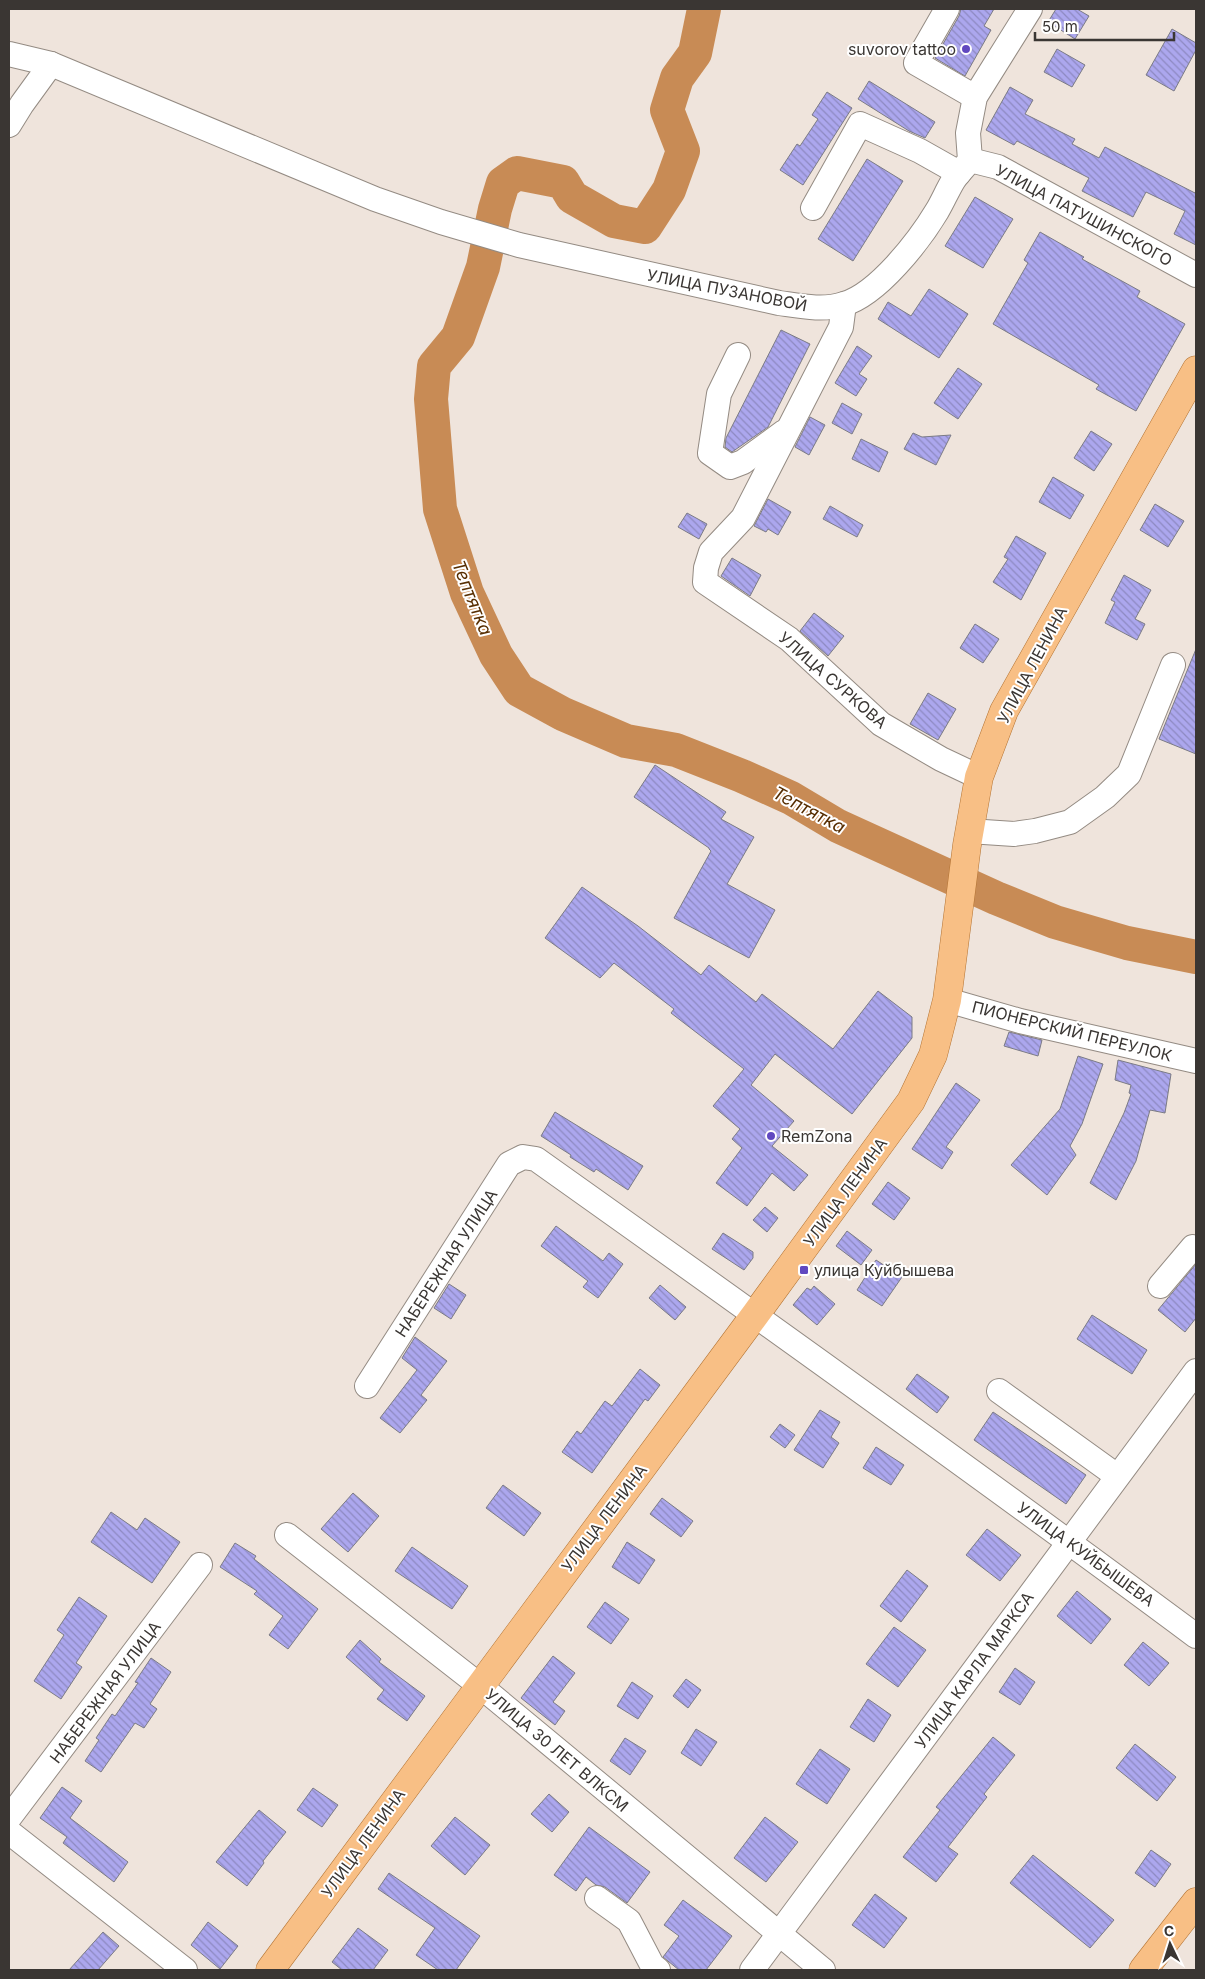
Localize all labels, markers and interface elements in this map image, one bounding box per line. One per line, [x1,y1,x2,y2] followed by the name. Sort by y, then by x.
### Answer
[1035,10,1174,42] scale bar
[1042,17,1078,36] text: 50 m
[848,39,956,59] place label: suvorov tattoo
[960,43,972,55] marker: suvorov tattoo
[992,160,1176,270] street label: УЛИЦА ПАТУШИНСКОГО
[645,265,809,315] street label: УЛИЦА ПУЗАНОВОЙ
[448,557,497,638] water label: Тептятка
[993,603,1071,727] street label: УЛИЦА ЛЕНИНА
[775,627,891,733] street label: УЛИЦА СУРКОВА
[769,782,849,837] water label: Тептятка
[970,996,1174,1066] street label: ПИОНЕРСКИЙ ПЕРЕУЛОК
[781,1126,853,1146] place label: RemZona
[765,1130,777,1142] marker: RemZona
[799,1134,891,1250] street label: УЛИЦА ЛЕНИНА
[391,1185,501,1341] street label: НАБЕРЕЖНАЯ УЛИЦА
[814,1260,954,1280] place label: улица Куйбышева
[798,1264,810,1276] marker: улица Куйбышева
[557,1460,651,1576] street label: УЛИЦА ЛЕНИНА
[1013,1497,1159,1611] street label: УЛИЦА КУЙБЫШЕВА
[910,1588,1038,1752] street label: УЛИЦА КАРЛА МАРКСА
[45,1617,165,1767] street label: НАБЕРЕЖНАЯ УЛИЦА
[481,1684,633,1816] street label: УЛИЦА 30 ЛЕТ ВЛКСМ
[317,1785,409,1901] street label: УЛИЦА ЛЕНИНА
[1145,1919,1195,1969] north arrow
[1163,1922,1175,1939] text: С

